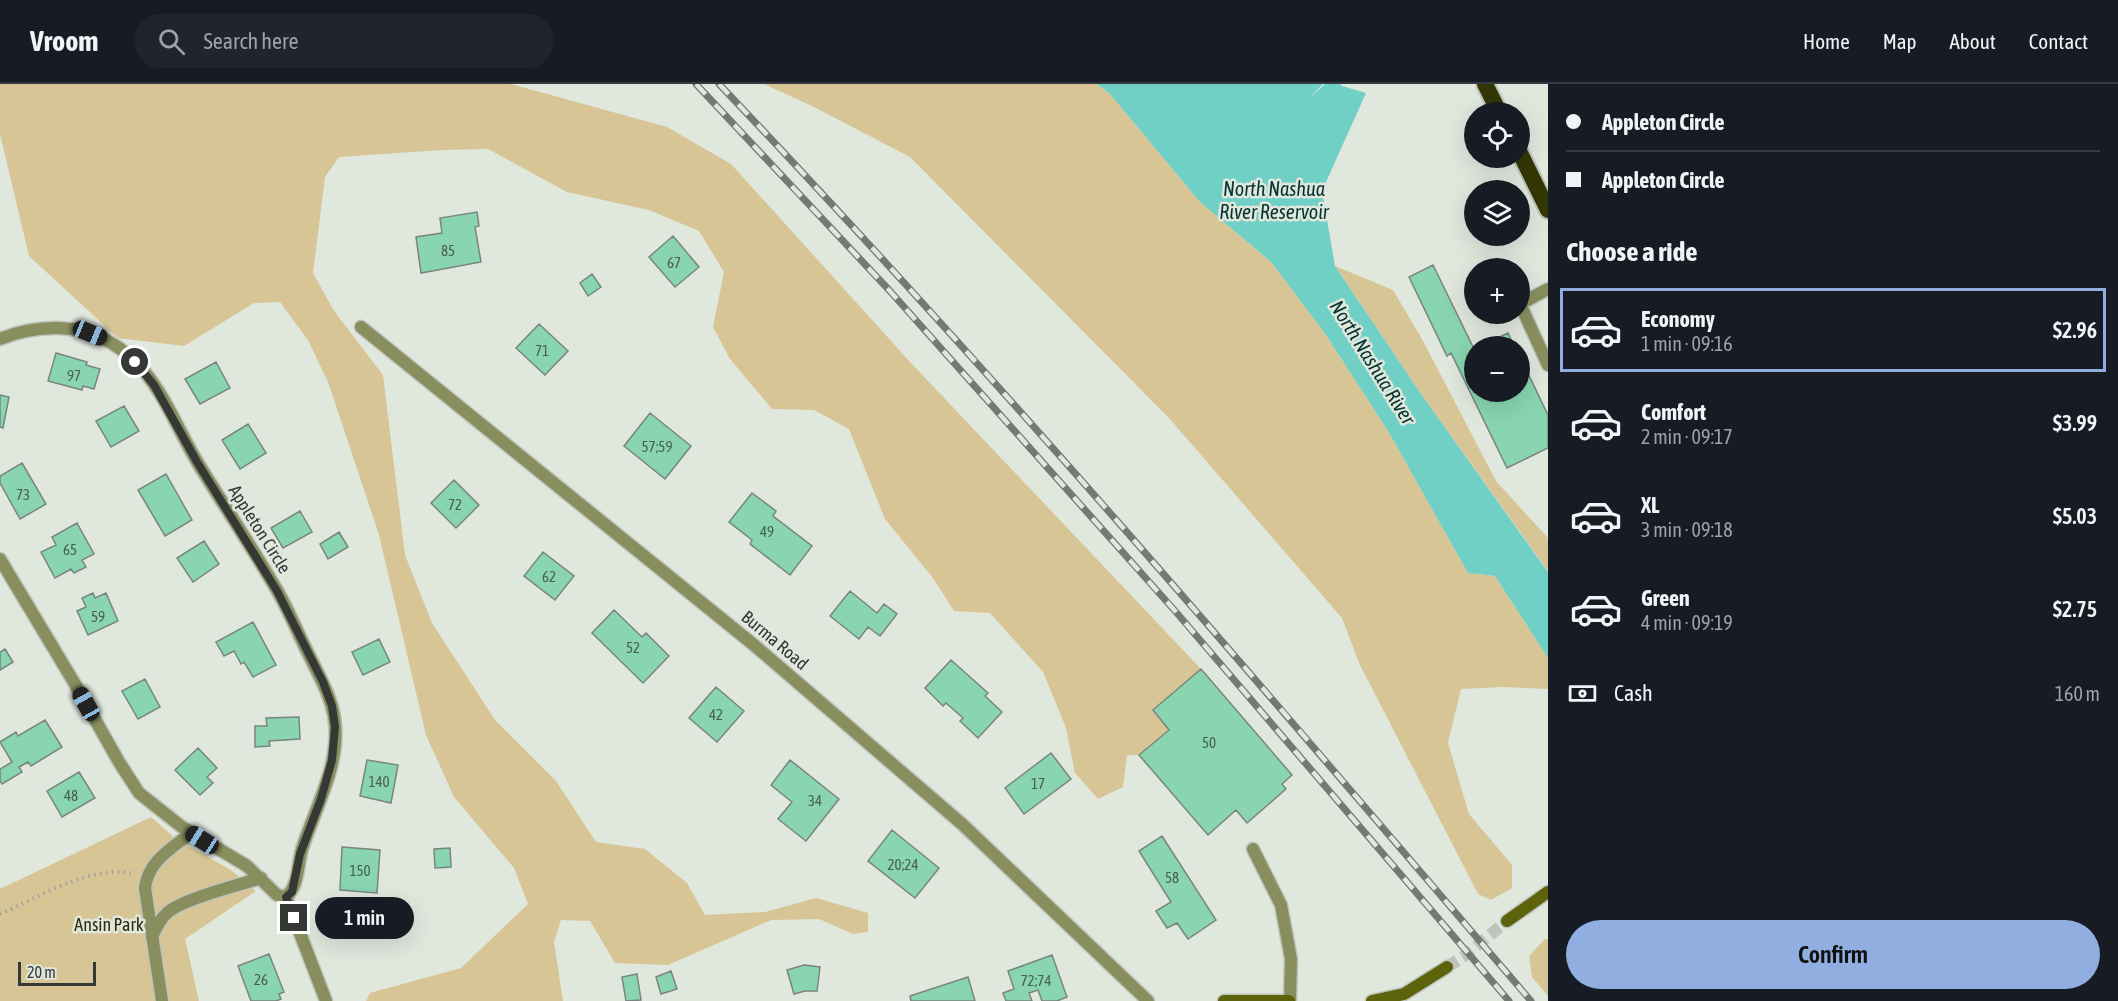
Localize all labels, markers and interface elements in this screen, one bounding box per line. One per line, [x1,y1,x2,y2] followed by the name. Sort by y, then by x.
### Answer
[134,14,554,68] search box
[30,25,98,57] text: Vroom
[155,25,188,58] icon: search
[203,28,298,54] text: Search here
[1803,29,1850,53] text: Home
[1883,29,1917,53] text: Map
[1950,29,1996,53] text: About
[2029,29,2088,53] text: Contact
[1464,102,1530,402] map controls
[1464,102,1530,168] button: locate
[1602,109,1725,135] text: Appleton Circle
[1602,167,1725,193] text: Appleton Circle
[1219,177,1330,223] water label: North Nashua River Reservoir
[1464,180,1530,246] button: layers
[1566,236,1698,267] text: Choose a ride
[441,242,455,259] house number: 85
[667,254,681,271] house number: 67
[1464,258,1530,324] button: +
[1326,296,1421,429] water label: North Nashua River
[1569,303,1623,357] icon: car
[1641,306,1715,332] text: Economy
[2053,317,2097,343] text: $2.96
[70,318,110,348] car
[1641,332,1733,355] text: 1 min · 09:16
[1464,336,1530,402] button: −
[535,342,549,359] house number: 71
[121,348,148,375] route start
[67,367,81,384] house number: 97
[1569,396,1623,450] icon: car
[1641,399,1706,425] text: Comfort
[2053,410,2097,436] text: $3.99
[1641,425,1733,448] text: 2 min · 09:17
[642,438,672,455] house number: 57;59
[225,481,295,577] street label: Appleton Circle
[16,486,30,503] house number: 73
[1569,489,1623,543] icon: car
[1641,492,1659,518] text: XL
[448,496,462,513] house number: 72
[2053,503,2097,529] text: $5.03
[1641,518,1733,541] text: 3 min · 09:18
[760,523,774,540] house number: 49
[63,541,77,558] house number: 65
[542,568,556,585] house number: 62
[1569,582,1623,636] icon: car
[1641,585,1690,611] text: Green
[2053,596,2097,622] text: $2.75
[737,606,813,674] street label: Burma Road
[91,608,105,625] house number: 59
[1641,611,1733,634] text: 4 min · 09:19
[626,639,640,656] house number: 52
[1566,677,1599,710] icon: cash
[1614,680,1653,706] text: Cash
[2055,682,2100,705] text: 160 m
[69,684,103,724] car
[709,706,723,723] house number: 42
[1202,734,1216,751] house number: 50
[368,773,390,790] house number: 140
[1031,775,1045,792] house number: 17
[64,787,78,804] house number: 48
[808,792,822,809] house number: 34
[182,823,222,857] car
[888,856,918,873] house number: 20;24
[349,862,371,879] house number: 150
[1165,869,1179,886] house number: 58
[315,897,414,939] callout: 1 min
[280,904,307,931] route end
[344,906,385,929] text: 1 min
[74,914,144,935] park label: Ansin Park
[1566,920,2100,989] button: Confirm
[18,959,96,986] scale bar
[27,963,56,981] text: 20 m
[254,971,268,988] house number: 26
[1021,972,1051,989] house number: 72;74

